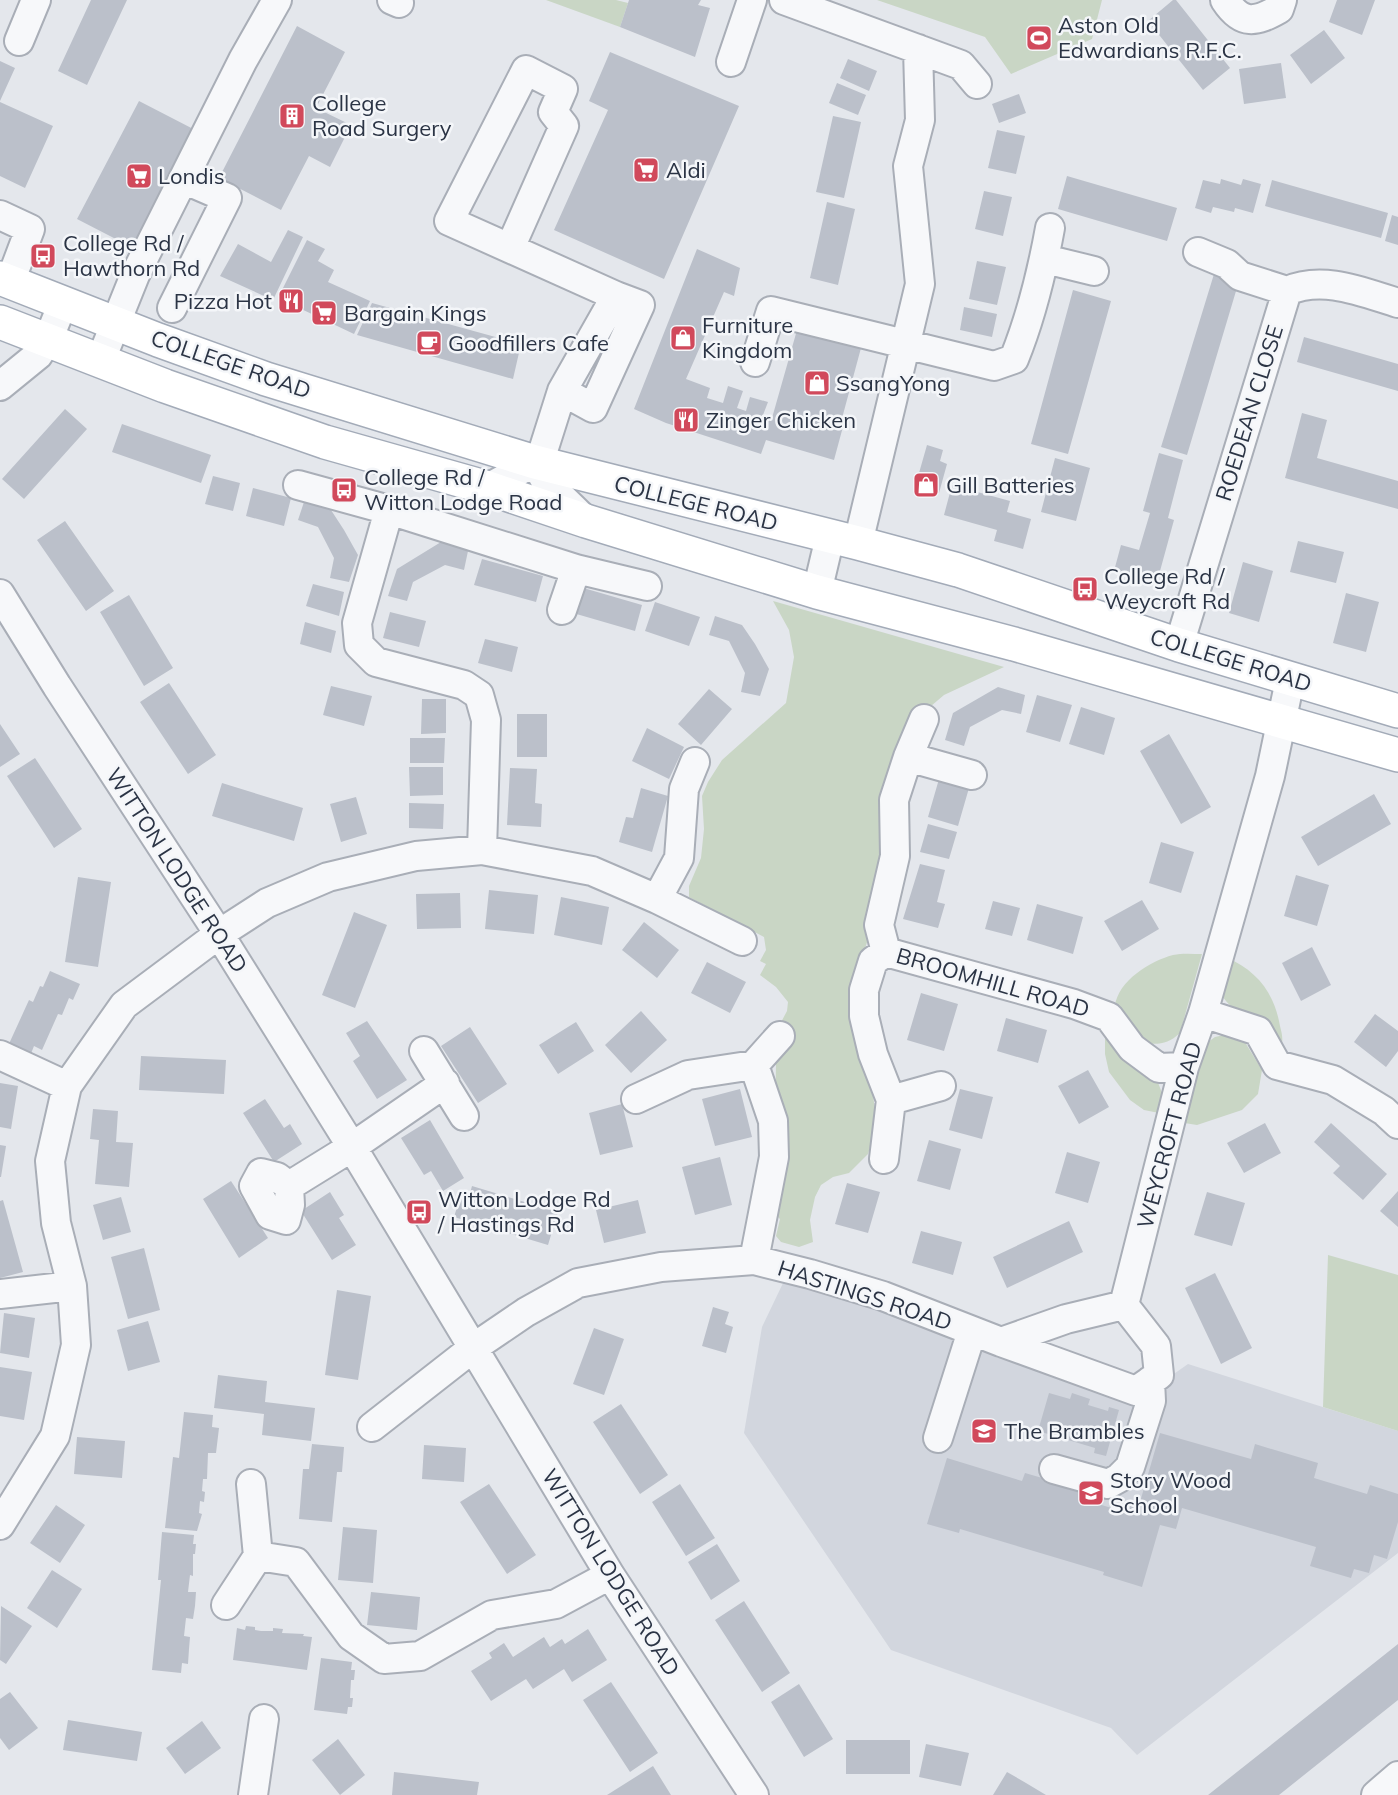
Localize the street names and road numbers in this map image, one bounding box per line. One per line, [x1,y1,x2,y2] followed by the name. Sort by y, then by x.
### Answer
[1209,322,1289,504] street label: ROEDEAN CLOSE
[147,323,315,405] street label: COLLEGE ROAD
[611,469,781,537] street label: COLLEGE ROAD
[1147,622,1315,698] street label: COLLEGE ROAD
[100,762,254,978] street label: WITTON LODGE ROAD
[893,941,1093,1023] street label: BROOMHILL ROAD
[1131,1038,1207,1232] street label: WEYCROFT ROAD
[774,1254,956,1336] street label: HASTINGS ROAD
[536,1463,686,1681] street label: WITTON LODGE ROAD

